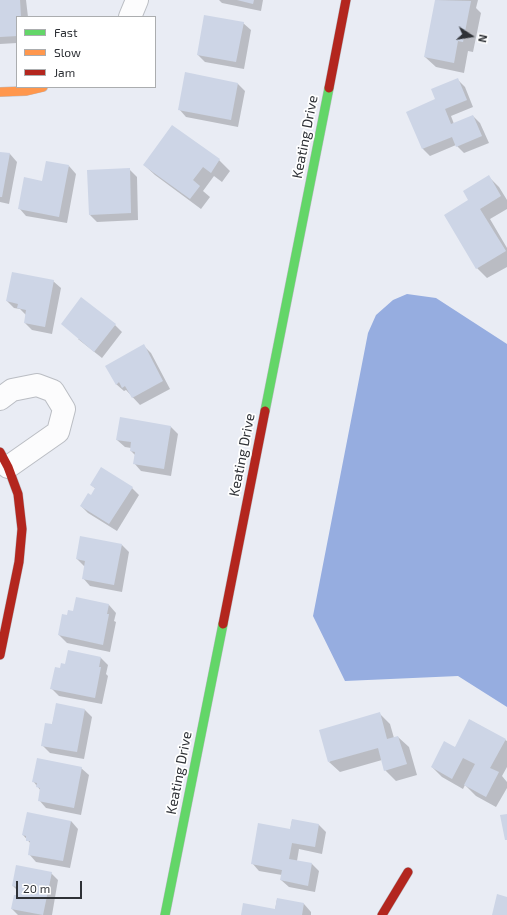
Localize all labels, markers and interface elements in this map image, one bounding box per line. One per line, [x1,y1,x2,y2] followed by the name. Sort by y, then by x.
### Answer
[16,16,156,88] legend
[451,16,491,56] north arrow
[54,25,77,39] text: Fast
[476,33,490,44] text: N
[54,45,81,59] text: Slow
[54,65,75,79] text: Jam
[289,94,321,180] street label: Keating Drive
[226,412,258,498] street label: Keating Drive
[163,730,195,816] street label: Keating Drive
[18,873,84,899] scale bar
[23,881,50,895] text: 20 m

